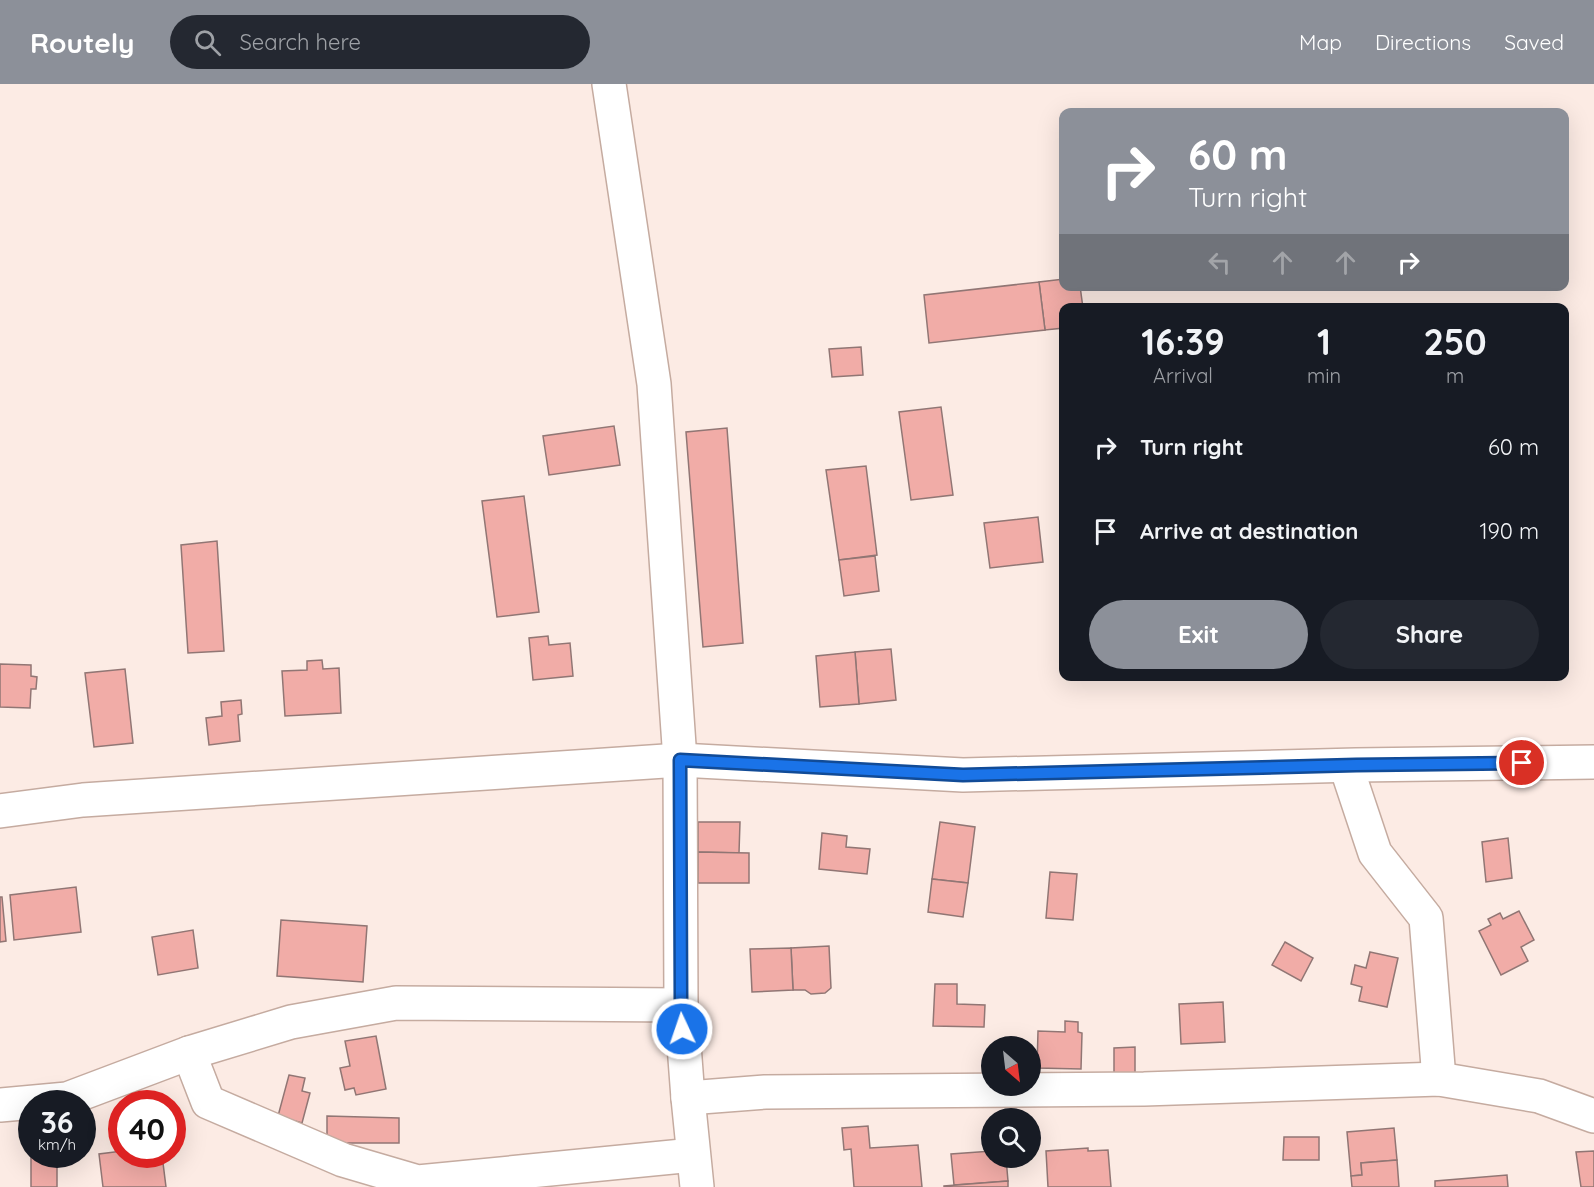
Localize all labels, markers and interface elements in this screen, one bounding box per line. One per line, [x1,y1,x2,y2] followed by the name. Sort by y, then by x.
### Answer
[170,15,590,69] search box
[30,25,134,60] text: Routely
[191,26,224,59] icon: search
[239,28,361,56] text: Search here
[1299,29,1342,55] text: Map
[1375,29,1471,55] text: Directions
[1504,29,1564,55] text: Saved
[1188,128,1288,181] text: 60 m
[1089,132,1167,210] icon: right
[1188,180,1307,214] text: Turn right
[1203,246,1236,279] icon: left
[1266,246,1299,279] icon: ahead
[1329,246,1362,279] icon: ahead
[1392,246,1425,279] icon: right
[1141,319,1225,364] text: 16:39
[1317,319,1331,364] text: 1
[1423,319,1487,364] text: 250
[1153,363,1213,388] text: Arrival
[1307,363,1341,388] text: min
[1446,363,1464,388] text: m
[1089,431,1122,464] icon: right
[1140,433,1244,461] text: Turn right
[1488,433,1539,461] text: 60 m
[1089,515,1122,548] icon: arrive
[1140,517,1358,545] text: Arrive at destination
[1479,517,1539,545] text: 190 m
[1089,600,1308,669] button: Exit
[1320,600,1539,669] button: Share
[1496,737,1547,788] pin
[1505,746,1538,779] icon: arrive
[650,997,714,1061] position arrow
[981,1036,1041,1096] north arrow
[981,1036,1041,1168] map controls
[108,1090,186,1168] speed limit sign: 40
[41,1103,73,1141] text: 36
[981,1108,1041,1168] button: search
[38,1135,76,1154] text: km/h

